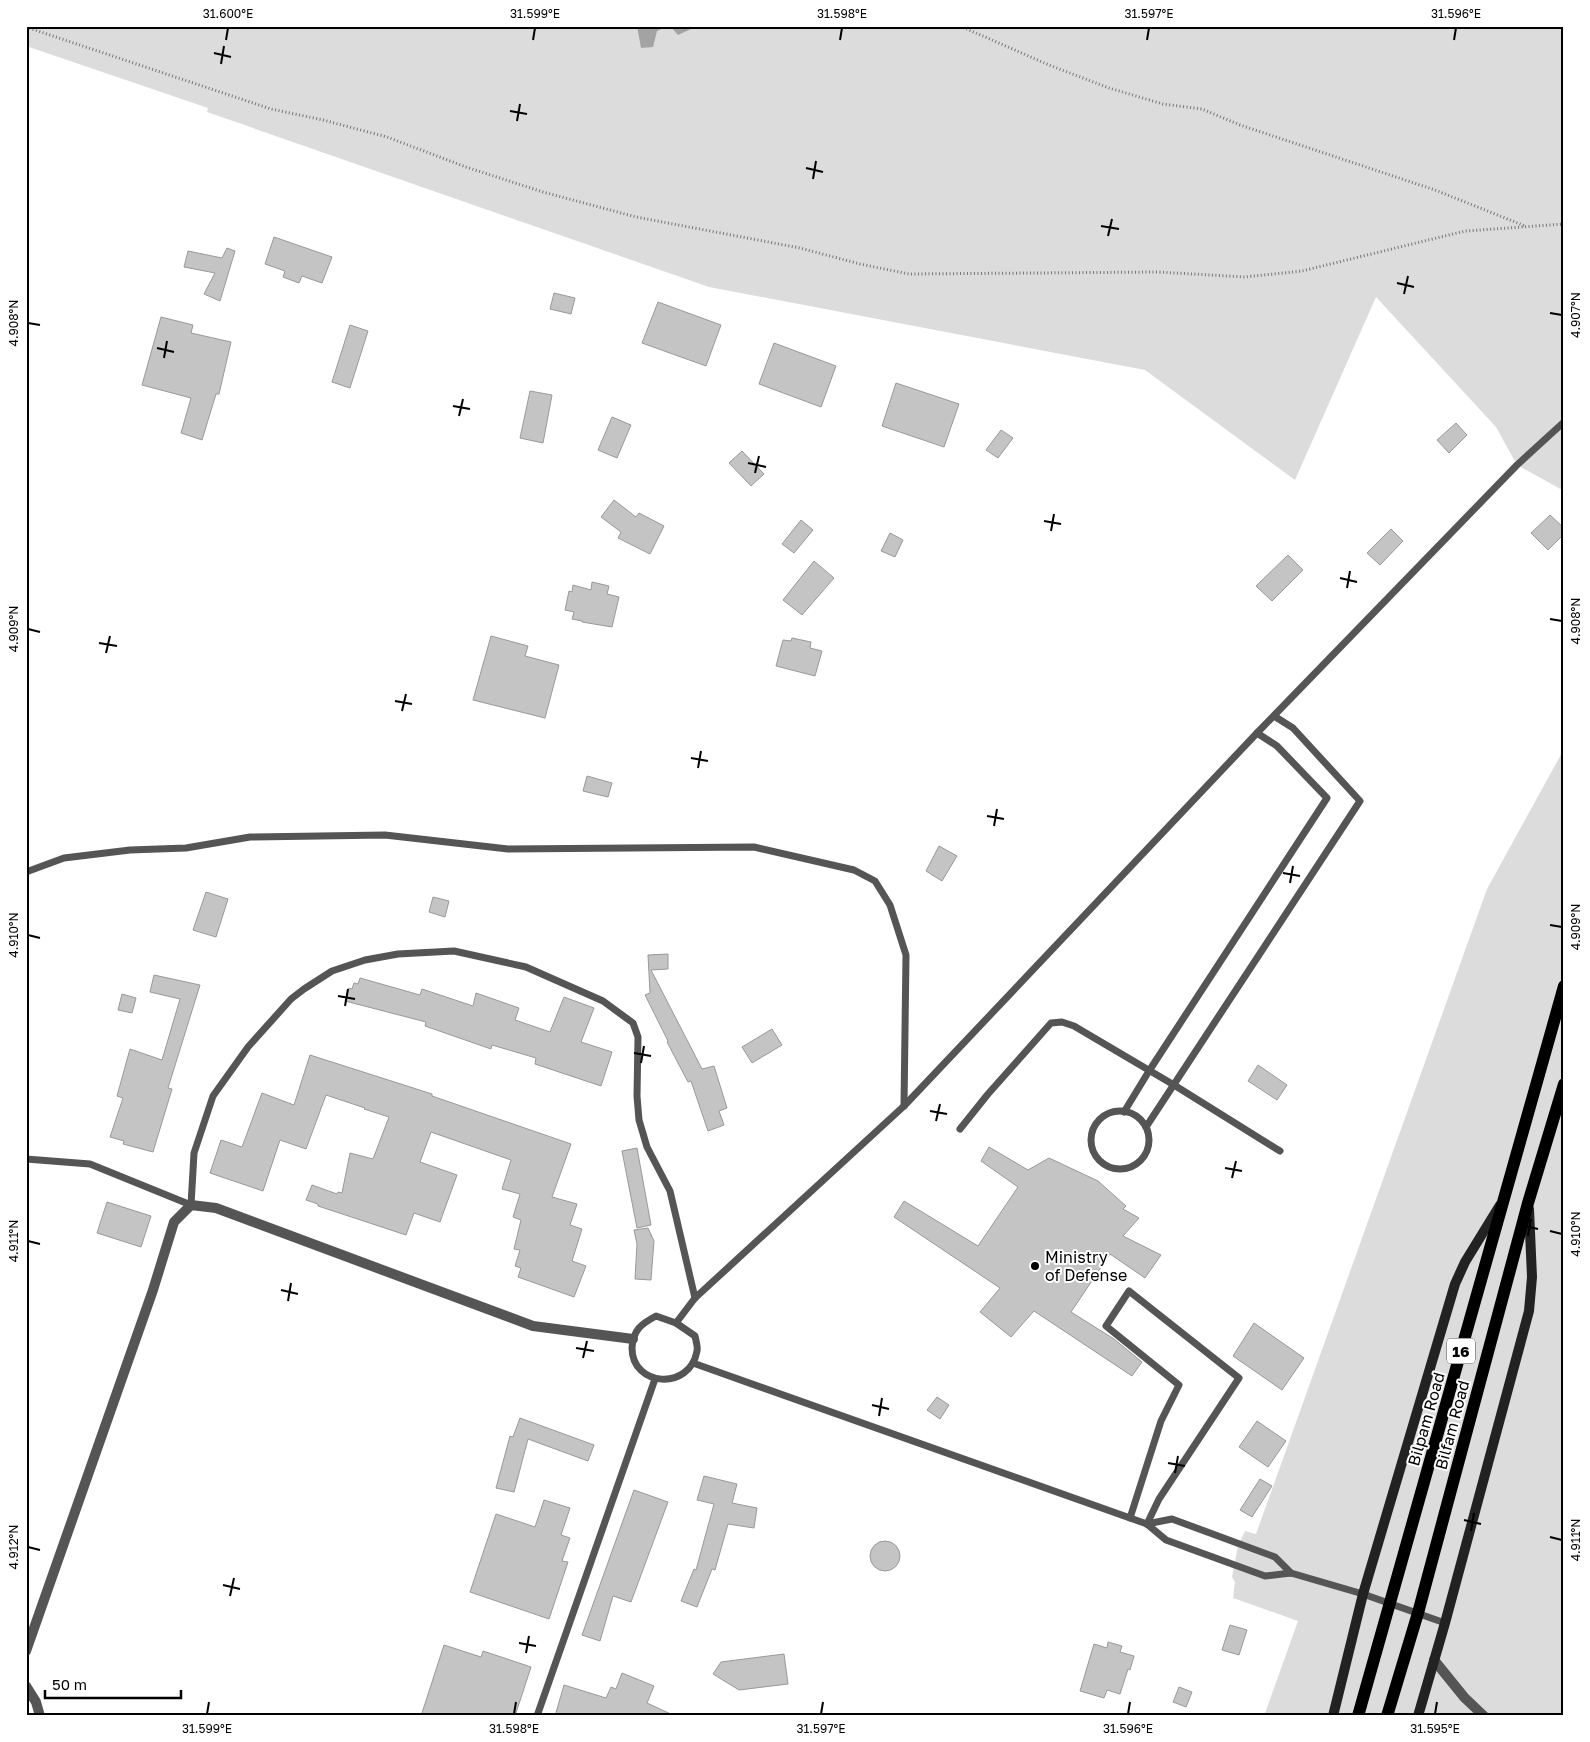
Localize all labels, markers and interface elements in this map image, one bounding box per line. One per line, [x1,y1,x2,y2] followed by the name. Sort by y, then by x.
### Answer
[203,6,253,21] text: 31.600°E
[510,6,560,21] text: 31.599°E
[817,6,867,21] text: 31.598°E
[1124,6,1174,21] text: 31.597°E
[1431,6,1481,21] text: 31.596°E
[1568,292,1583,338] text: 4.907°N
[6,300,21,346] text: 4.908°N
[1568,598,1583,644] text: 4.908°N
[6,606,21,652] text: 4.909°N
[1568,904,1583,950] text: 4.909°N
[6,912,21,958] text: 4.910°N
[1568,1211,1583,1257] text: 4.910°N
[6,1220,21,1262] text: 4.911°N
[1045,1247,1127,1285] place label: Ministry of Defense
[1029,1260,1041,1272] marker: Ministry of Defense
[1447,1338,1475,1364] road number: 16
[1403,1370,1449,1468] street label: Bilpam Road
[1430,1378,1474,1472] street label: Bilfam Road
[1568,1519,1583,1561] text: 4.911°N
[6,1525,21,1569] text: 4.912°N
[45,1667,181,1699] scale bar
[52,1675,87,1693] text: 50 m
[182,1721,232,1736] text: 31.599°E
[489,1721,539,1736] text: 31.598°E
[796,1721,846,1736] text: 31.597°E
[1103,1721,1153,1736] text: 31.596°E
[1410,1721,1460,1736] text: 31.595°E

